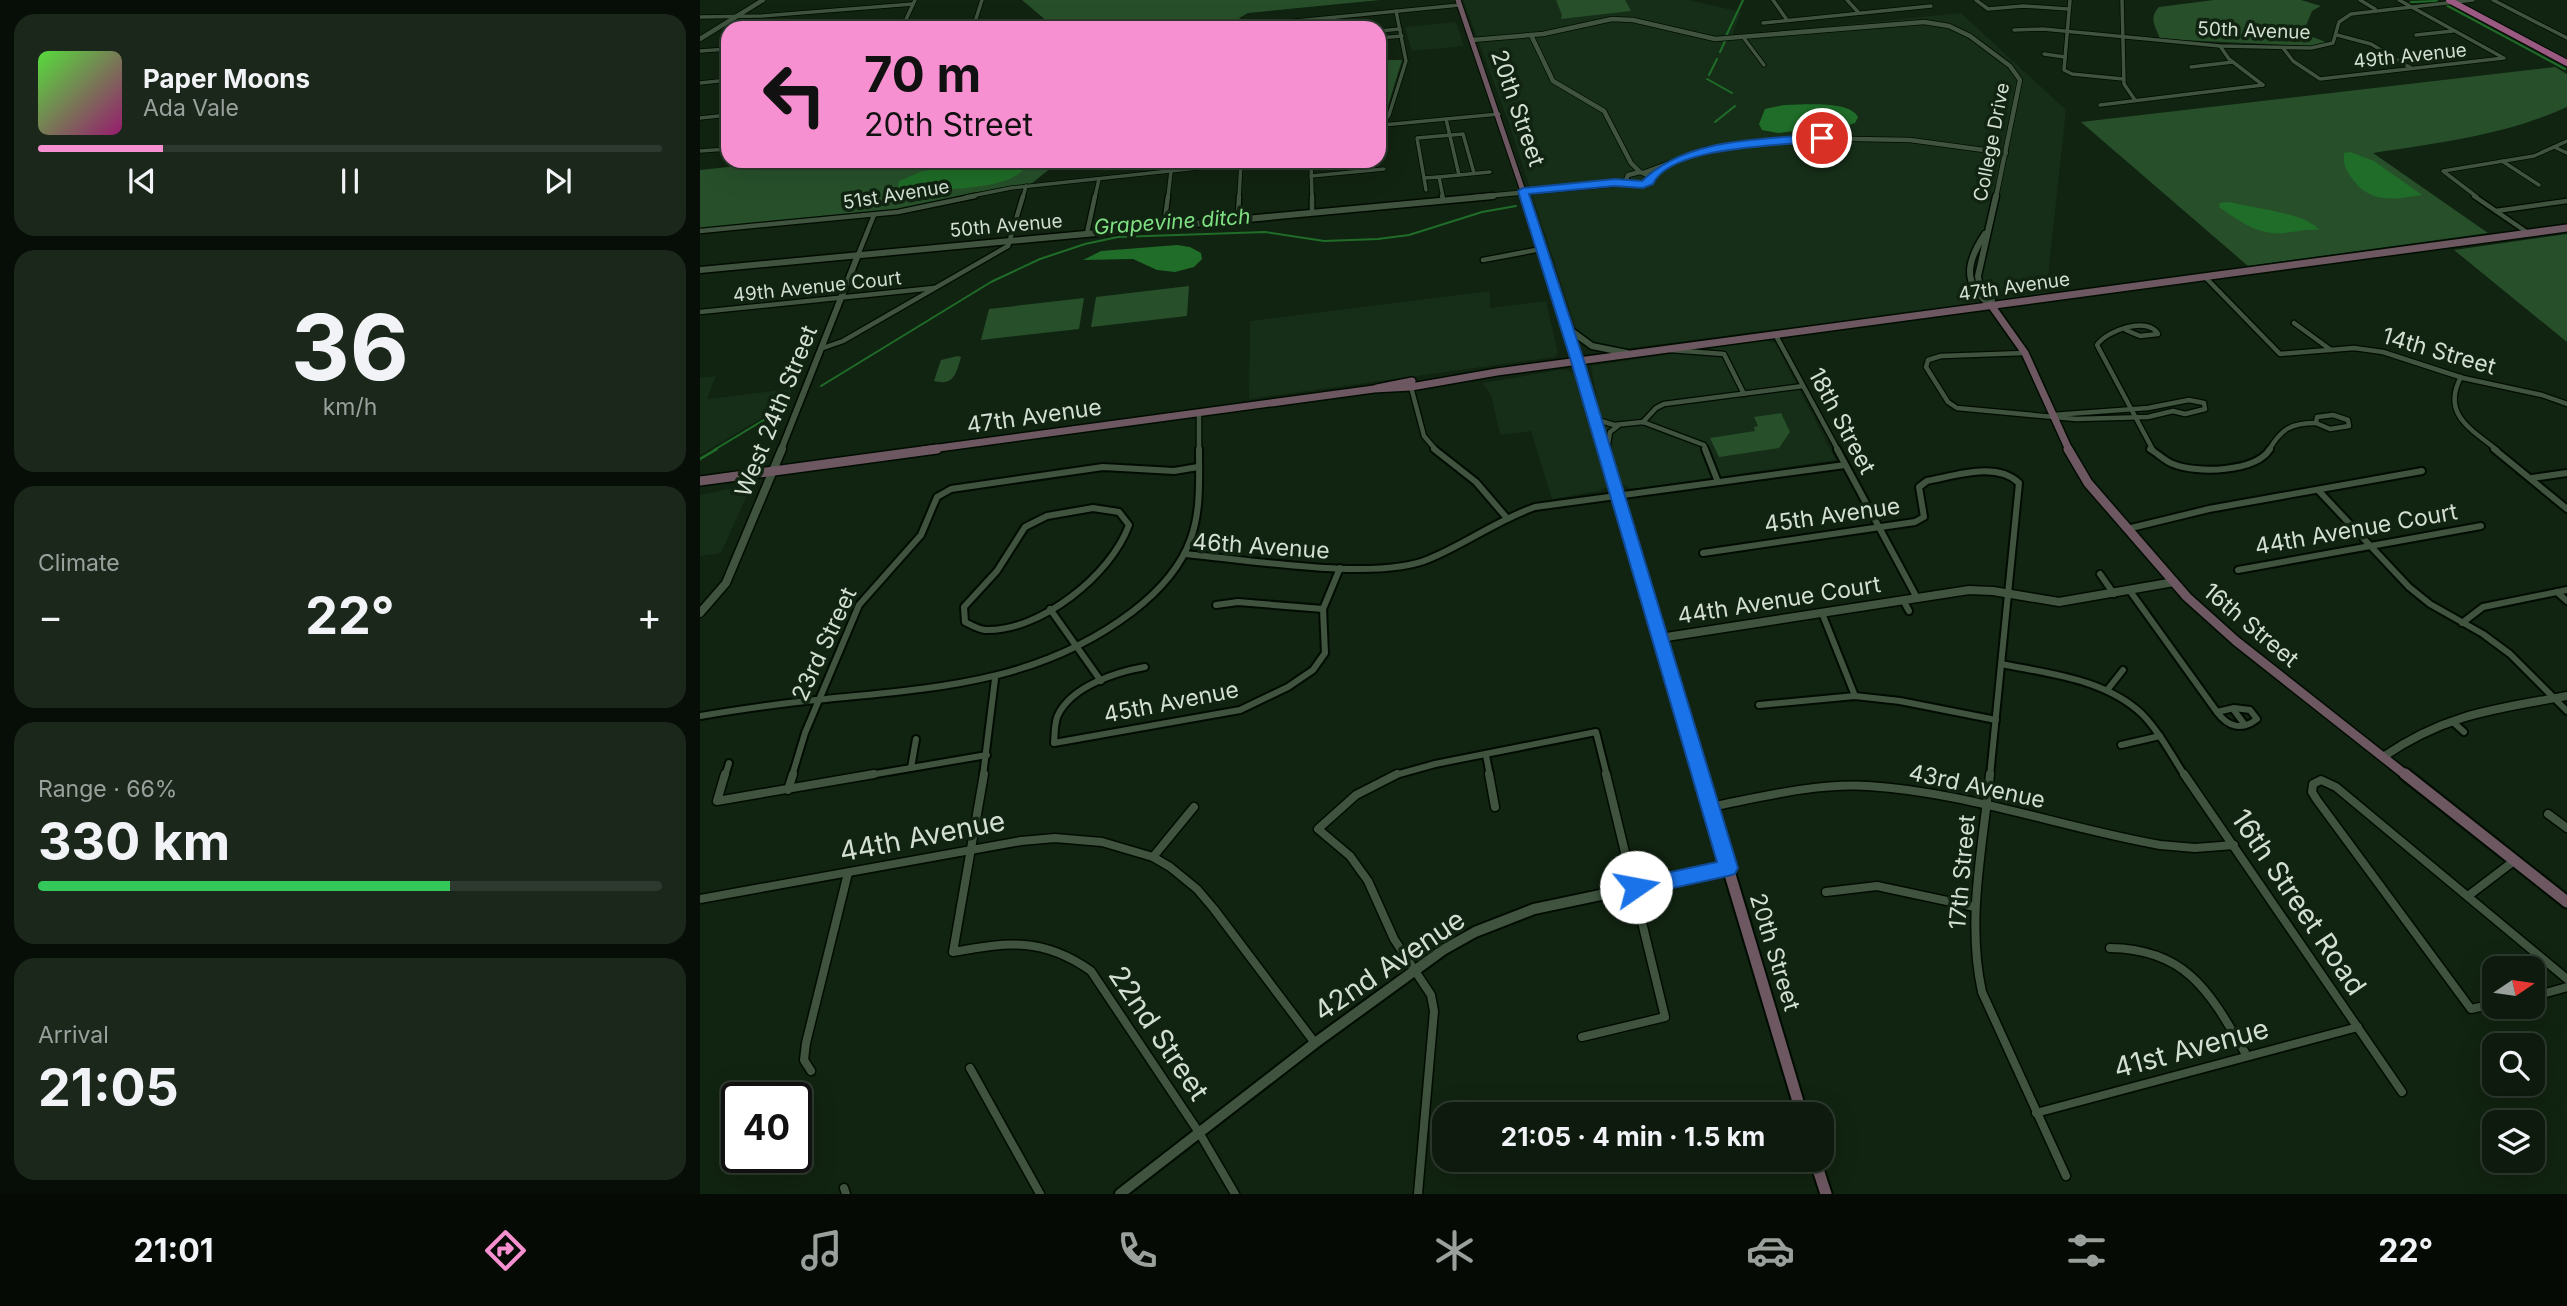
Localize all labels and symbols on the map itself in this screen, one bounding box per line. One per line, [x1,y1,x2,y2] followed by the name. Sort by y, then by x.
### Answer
[2197,17,2311,44] street label: 50th Avenue
[2352,38,2468,73] street label: 49th Avenue
[1485,46,1551,170] street label: 20th Street
[1969,81,2014,204] street label: College Drive
[1792,108,1852,168] pin
[841,175,951,214] street label: 51st Avenue
[1093,204,1251,239] water label: Grapevine ditch
[949,209,1064,242] street label: 50th Avenue
[732,266,902,307] street label: 49th Avenue Court
[1957,267,2071,306] street label: 47th Avenue
[729,321,823,501] street label: West 24th Street
[2379,321,2499,381] street label: 14th Street
[1802,363,1882,479] street label: 18th Street
[965,393,1103,439] street label: 47th Avenue
[1762,492,1902,538] street label: 45th Avenue
[2252,497,2460,561] street label: 44th Avenue Court
[1191,527,1331,565] street label: 46th Avenue
[1675,570,1883,630] street label: 44th Avenue Court
[2198,577,2305,673] street label: 16th Street
[786,582,863,705] street label: 23rd Street
[1101,675,1241,729] street label: 45th Avenue
[1906,758,2048,814] street label: 43rd Avenue
[836,803,1008,869] street label: 44th Avenue
[2224,803,2374,1001] street label: 16th Street Road
[1943,813,1981,930] street label: 17th Street
[1599,850,1673,924] position arrow
[1744,890,1806,1015] street label: 20th Street
[1307,902,1471,1028] street label: 42nd Avenue
[2482,956,2544,1018] north arrow
[1102,959,1216,1107] street label: 22nd Street
[2110,1011,2272,1085] street label: 41st Avenue
[721,1082,812,1173] speed limit sign: 40

